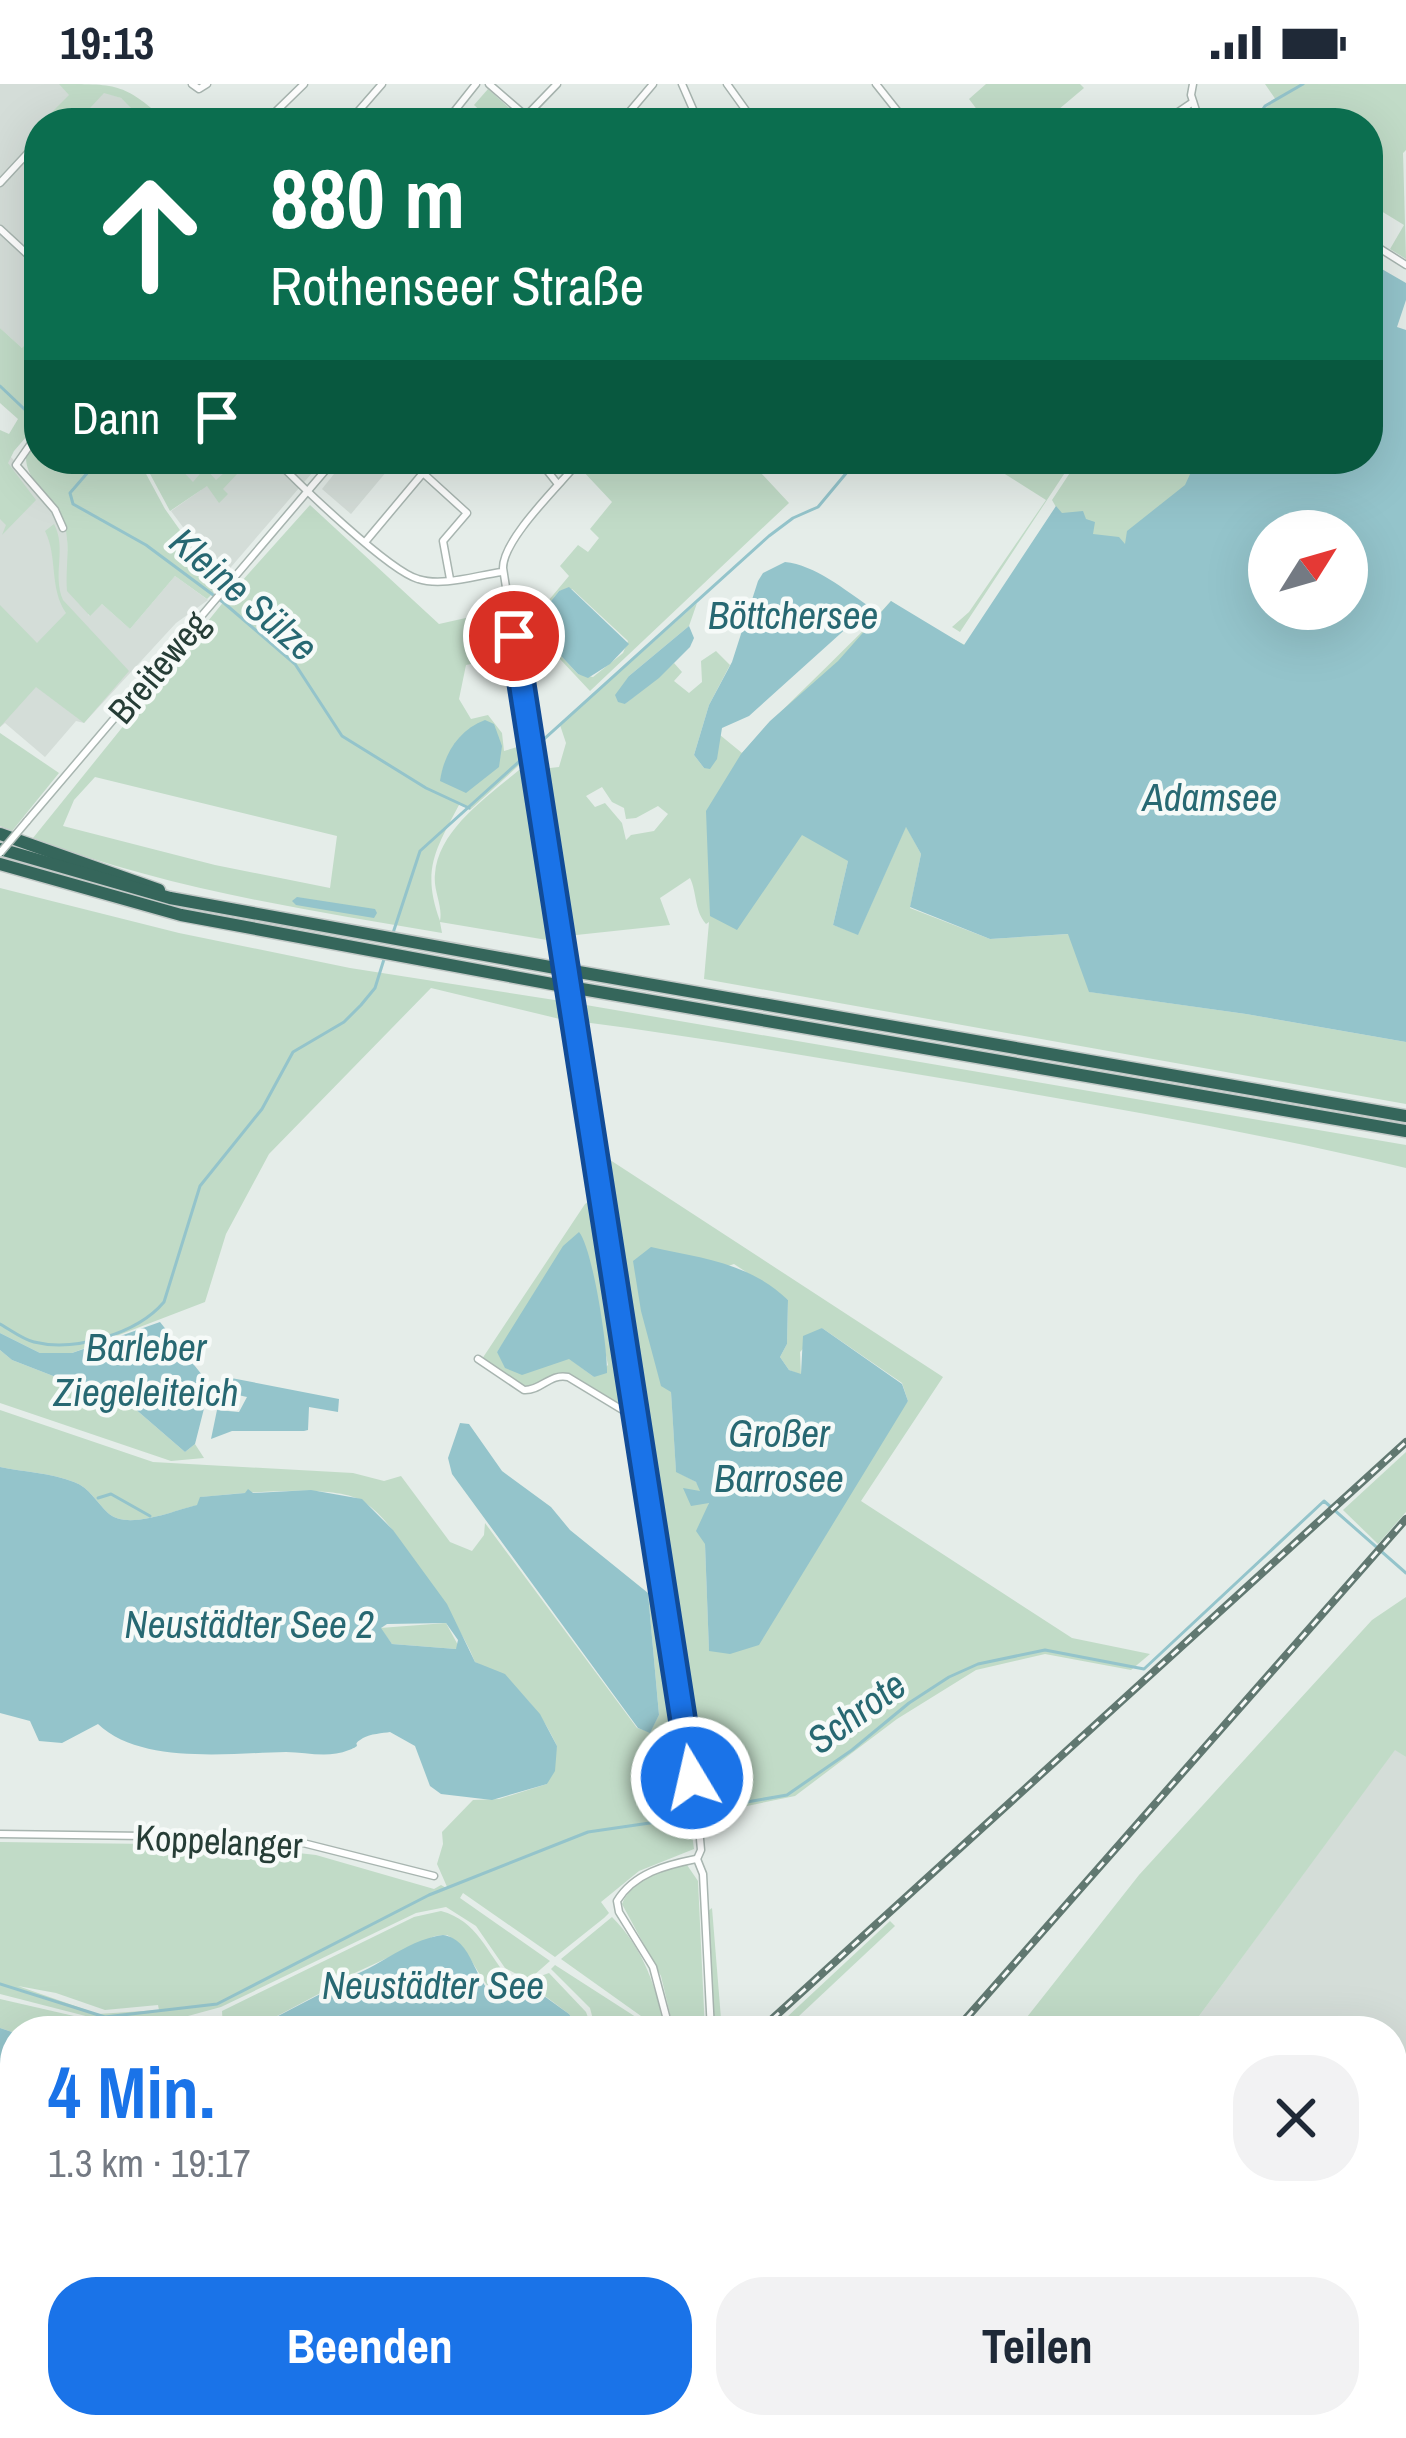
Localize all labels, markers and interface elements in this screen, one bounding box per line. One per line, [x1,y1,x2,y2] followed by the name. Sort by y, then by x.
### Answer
[60,12,154,73] text: 19:13
[270,141,465,254] text: 880 m
[72,156,228,312] icon: ahead
[270,249,644,322] text: Rothenseer Straße
[184,384,250,450] icon: arrive
[72,387,160,448] text: Dann
[1248,510,1368,630] north arrow
[1248,510,1368,630] map controls
[159,515,329,673] water label: Kleine Sülze
[463,585,565,687] pin
[708,589,878,641] water label: Böttchersee
[97,600,219,733] street label: Breiteweg
[481,603,547,669] icon: arrive
[1140,771,1278,823] water label: Adamsee
[53,1321,238,1418] water label: Barleber Ziegeleiteich
[714,1407,844,1504] water label: Großer Barrosee
[125,1598,374,1650] water label: Neustädter See 2
[796,1659,916,1765] water label: Schrote
[629,1715,755,1841] position arrow
[134,1813,304,1869] street label: Koppelanger
[322,1959,544,2011] water label: Neustädter See
[48,2043,215,2140] text: 4 Min.
[1233,2055,1359,2181] button: close
[48,2137,251,2189] text: 1.3 km · 19:17
[48,2277,692,2415] button: Beenden
[716,2277,1359,2415] button: Teilen

